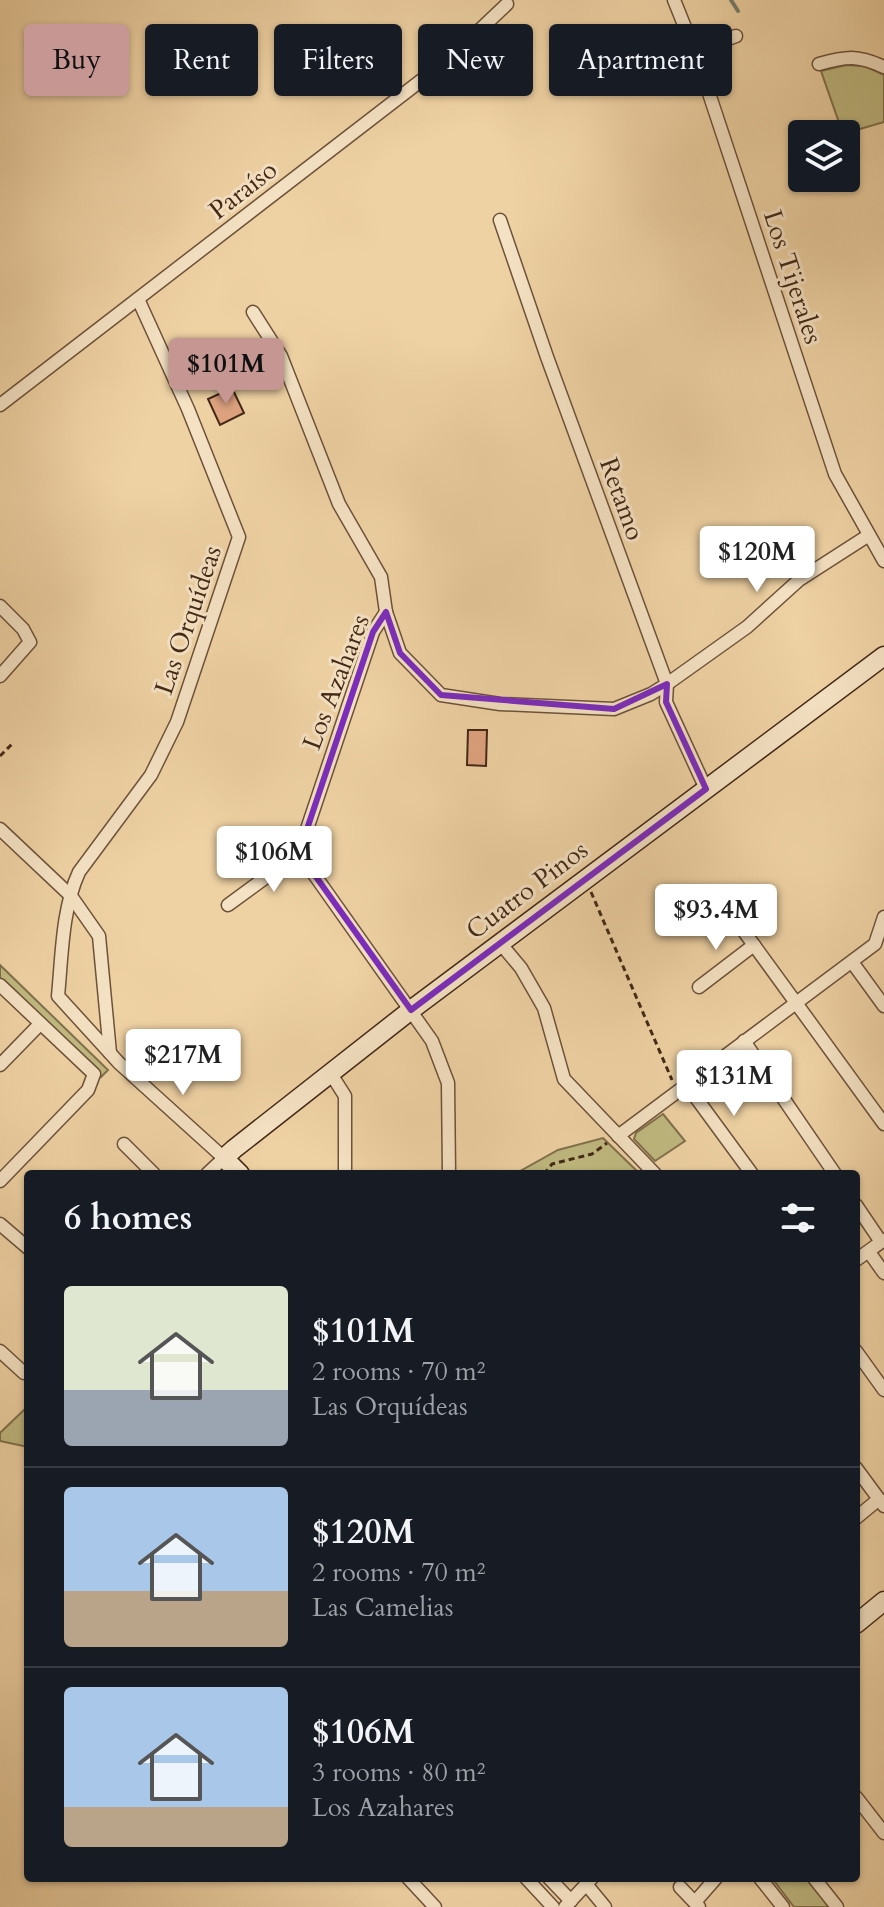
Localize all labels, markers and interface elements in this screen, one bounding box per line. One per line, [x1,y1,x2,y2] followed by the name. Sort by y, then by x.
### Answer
[24,24,129,96] chip: Buy
[145,24,258,96] chip: Rent
[274,24,402,96] chip: Filters
[418,24,533,96] chip: New
[549,24,732,96] chip: Apartment
[788,120,860,192] map controls
[788,120,860,192] button: layers
[202,152,284,228] street label: Paraíso
[755,206,831,348] street label: Los Tijerales
[170,338,282,406] pin: $101M
[187,346,265,381] text: $101M
[591,453,653,545] street label: Retamo
[701,526,813,594] pin: $120M
[718,534,796,569] text: $120M
[146,541,230,699] street label: Las Orquídeas
[294,609,378,755] street label: Los Azahares
[218,826,330,894] pin: $106M
[459,833,595,947] street label: Cuatro Pinos
[235,834,313,869] text: $106M
[651,884,781,952] pin: $93.4M
[673,892,759,927] text: $93.4M
[127,1029,239,1097] pin: $217M
[144,1037,222,1072] text: $217M
[678,1050,790,1118] pin: $131M
[695,1058,773,1093] text: $131M
[64,1195,192,1241] text: 6 homes
[776,1196,820,1240] icon: filters
[312,1308,415,1354] text: $101M
[128,1318,224,1414] icon: home
[312,1354,485,1389] text: 2 rooms · 70 m²
[312,1389,468,1424] text: Las Orquídeas
[312,1509,415,1555] text: $120M
[128,1519,224,1615] icon: home
[312,1555,485,1590] text: 2 rooms · 70 m²
[312,1590,453,1625] text: Las Camelias
[312,1709,415,1755] text: $106M
[128,1719,224,1815] icon: home
[312,1755,485,1790] text: 3 rooms · 80 m²
[312,1790,454,1825] text: Los Azahares

